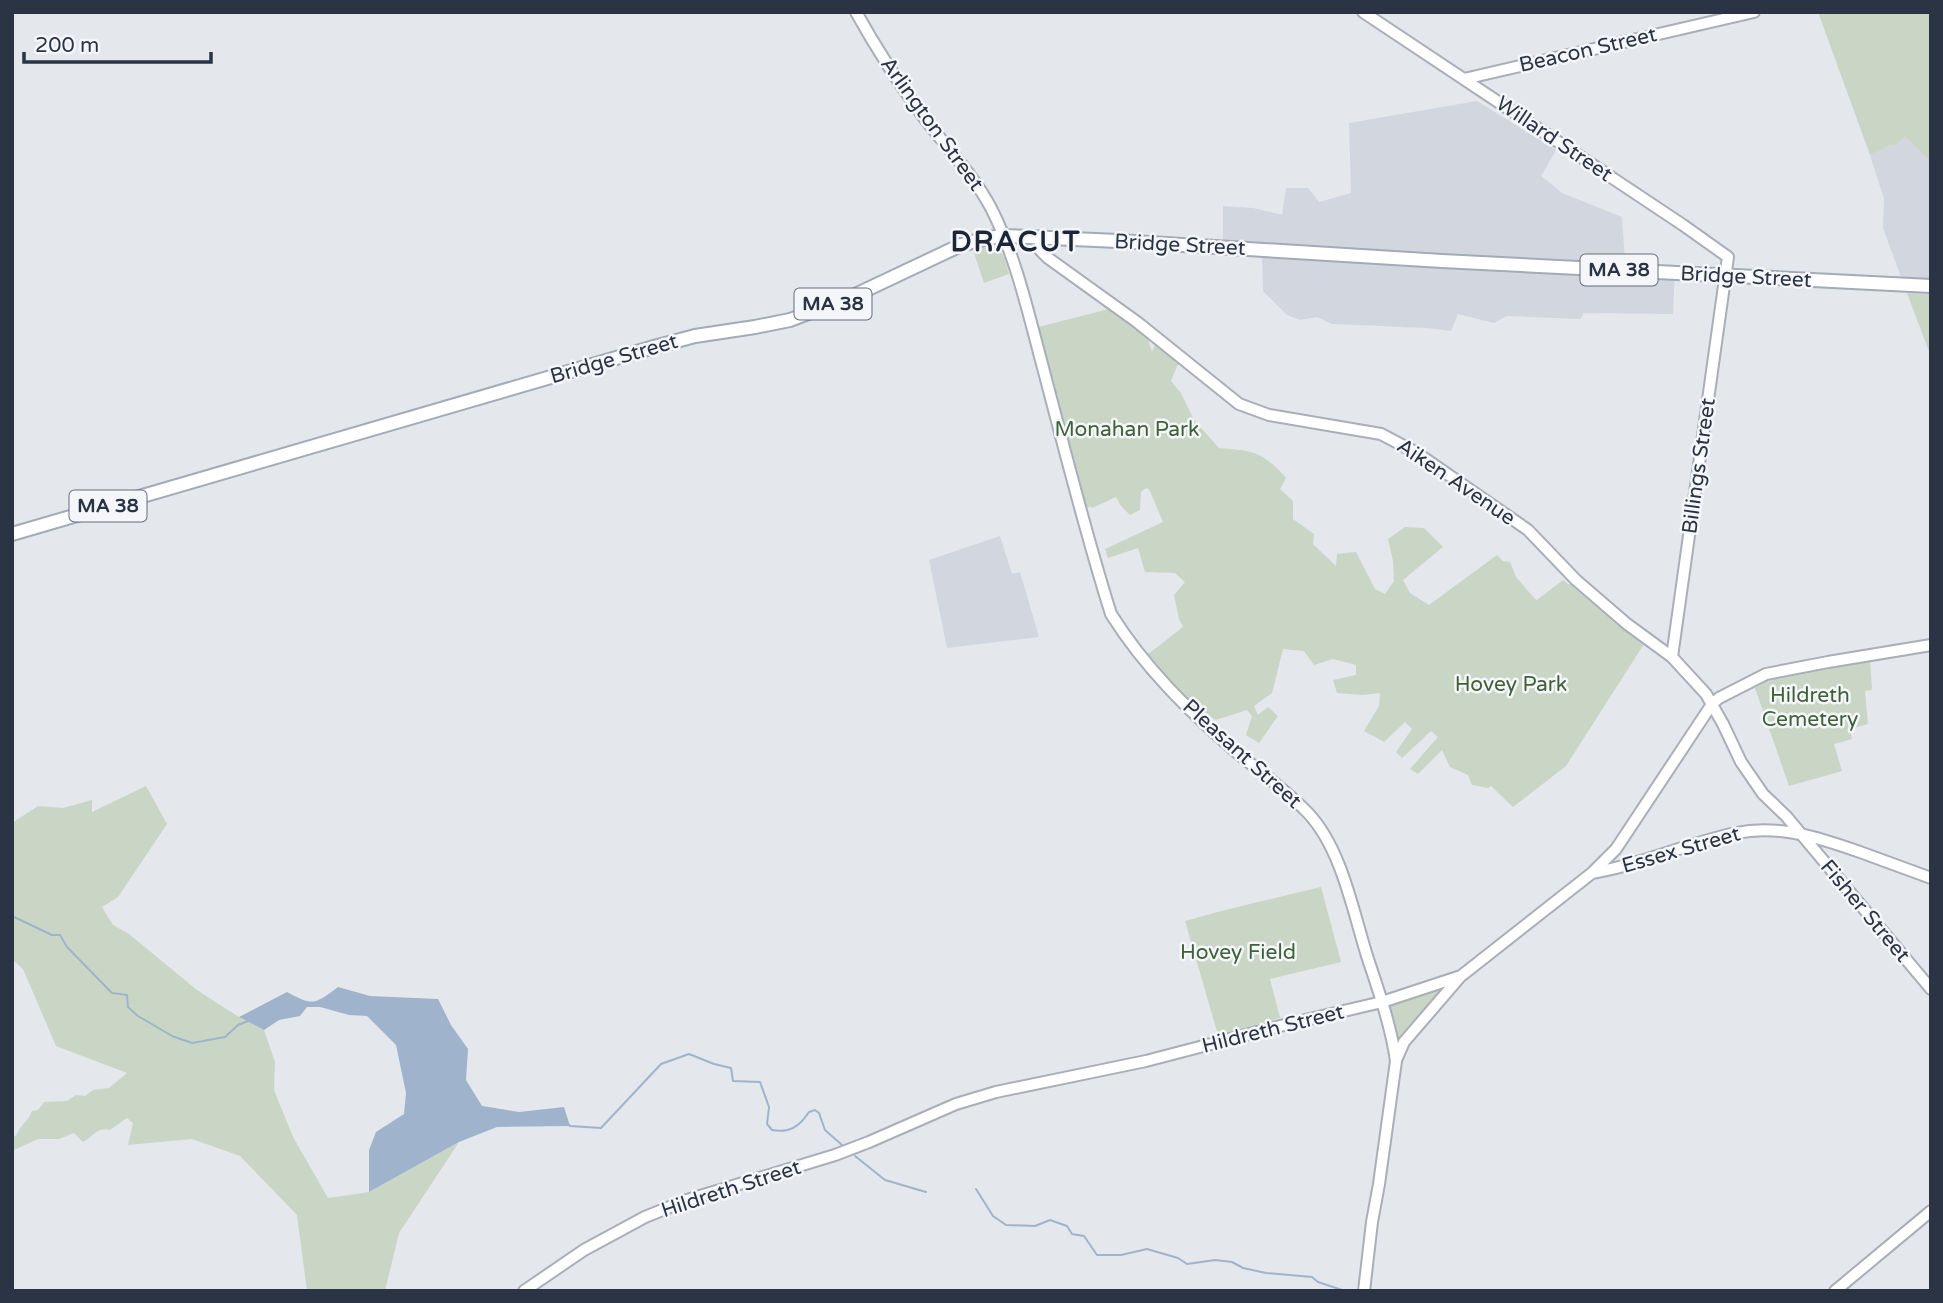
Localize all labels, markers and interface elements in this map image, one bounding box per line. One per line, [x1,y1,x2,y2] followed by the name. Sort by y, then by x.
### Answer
[24,21,212,65] scale bar
[1517,22,1659,78] street label: Beacon Street
[35,33,99,58] text: 200 m
[875,52,989,196] street label: Arlington Street
[1491,91,1617,187] street label: Willard Street
[950,225,1082,259] district label: DRACUT
[1114,229,1246,261] street label: Bridge Street
[1580,254,1658,286] road number: MA 38
[1680,261,1812,293] street label: Bridge Street
[794,288,872,320] road number: MA 38
[547,329,681,389] street label: Bridge Street
[1677,396,1721,536] street label: Billings Street
[1054,417,1200,442] park label: Monahan Park
[1392,433,1520,531] street label: Aiken Avenue
[70,491,146,522] road number: MA 38
[1455,672,1567,697] park label: Hovey Park
[1762,683,1858,732] park label: Hildreth Cemetery
[1178,694,1306,814] street label: Pleasant Street
[1619,821,1743,879] street label: Essex Street
[1815,855,1915,967] street label: Fisher Street
[1180,940,1296,965] park label: Hovey Field
[1200,999,1346,1059] street label: Hildreth Street
[658,1155,804,1223] street label: Hildreth Street

